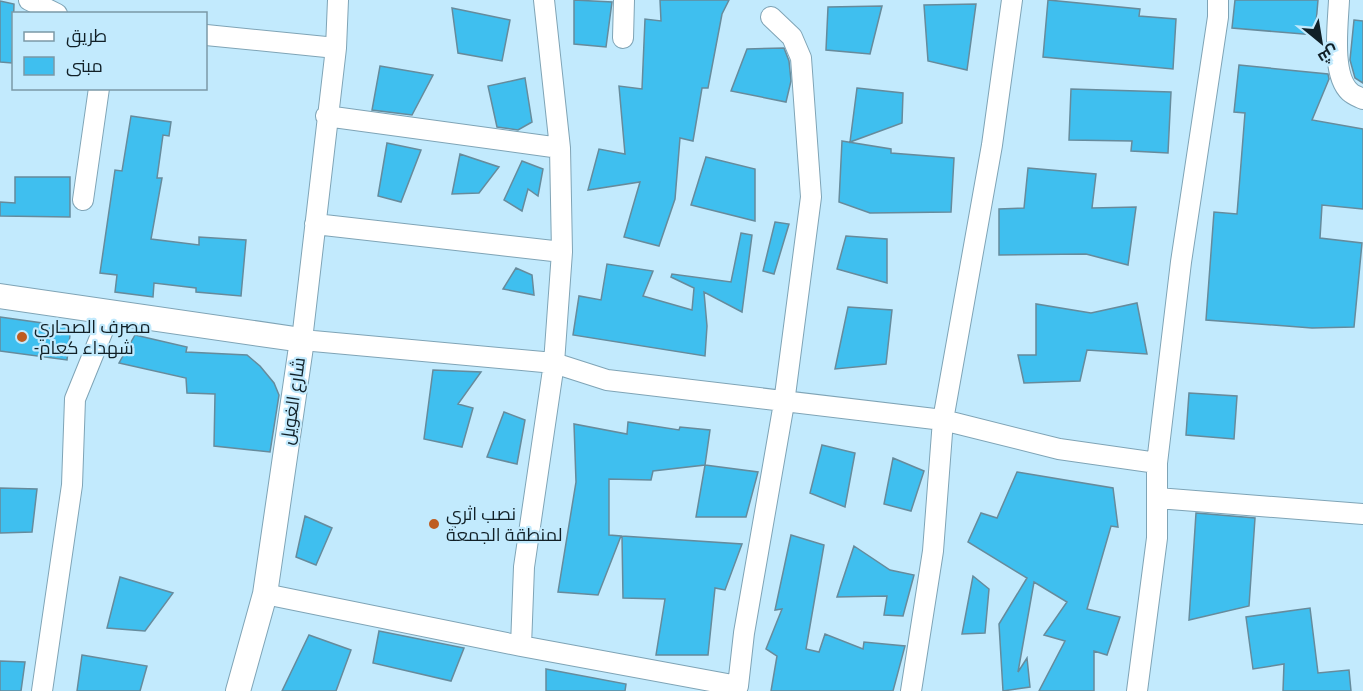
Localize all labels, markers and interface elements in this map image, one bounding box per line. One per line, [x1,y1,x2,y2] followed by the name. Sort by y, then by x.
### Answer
[12,12,207,90] legend
[1291,12,1351,72] north arrow
[66,25,107,48] text: طريق
[1315,41,1342,68] text: ش
[66,55,103,77] text: مبنى
[34,316,151,360] place label: مصرف الصحاري -شهداء كعام
[15,330,29,344] marker: مصرف الصحاري -شهداء كعام
[276,356,311,446] street label: شارع الغويل
[446,503,563,544] place label: نصب اثري لمنطقة الجمعة
[427,517,441,531] marker: نصب اثري لمنطقة الجمعة

